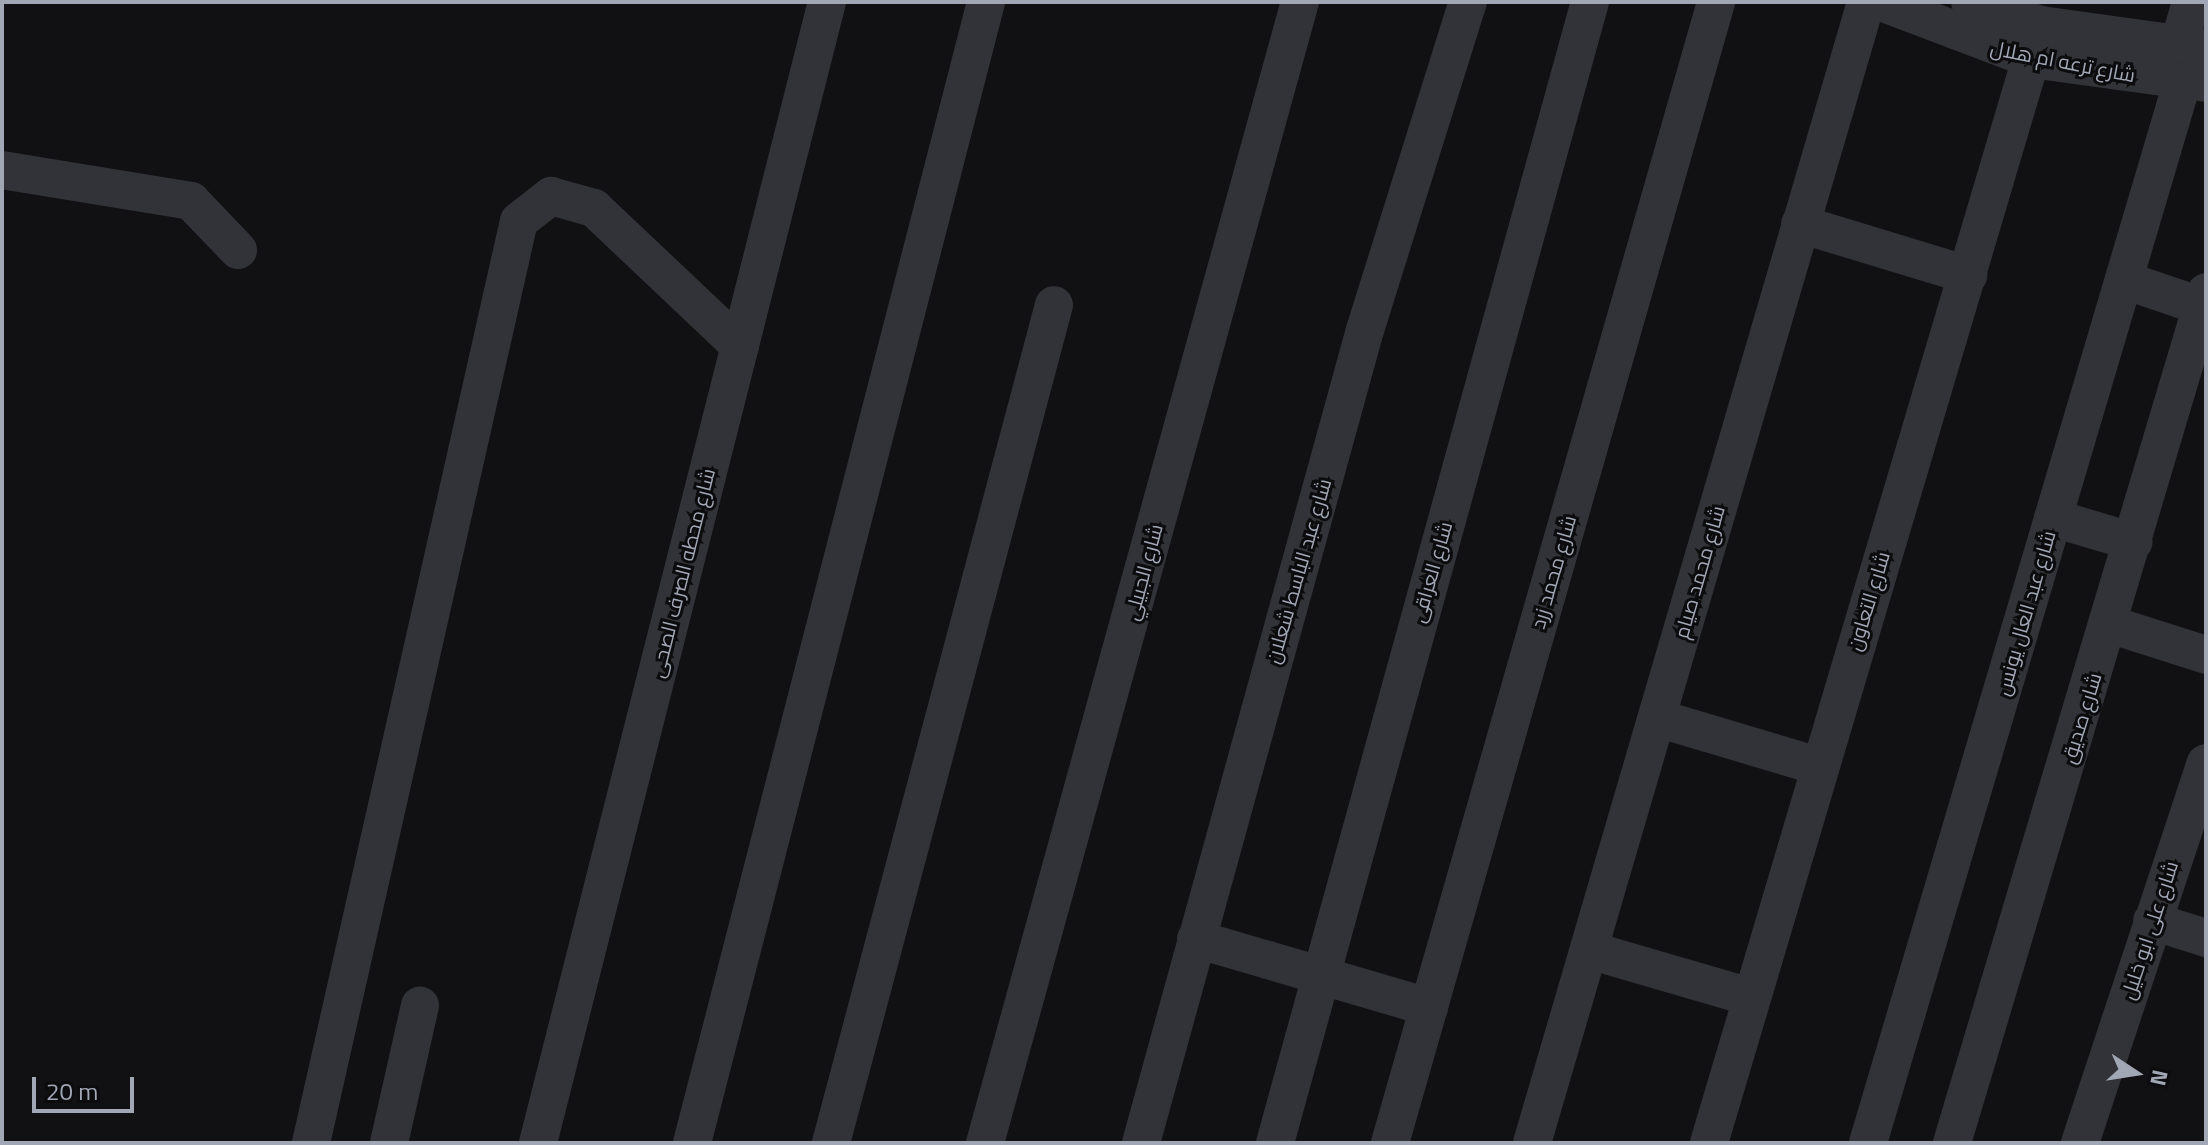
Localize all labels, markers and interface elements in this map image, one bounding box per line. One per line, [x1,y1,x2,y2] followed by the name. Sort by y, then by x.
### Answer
[1988,35,2138,87] street label: شارع ترعه ام هلال
[644,466,720,680] street label: شارع محطه الصرف الصحى
[1260,476,1336,666] street label: شارع عبد الباسط شعلان
[1669,503,1729,641] street label: شارع محمد صيام
[1525,513,1581,631] street label: شارع محمد زرد
[1405,519,1457,625] street label: شارع العراقى
[1119,521,1167,623] street label: شارع الجبيلي
[1990,528,2060,698] street label: شارع عبد العال يونس
[1842,548,1894,654] street label: شارع التعاون
[2056,670,2106,766] street label: شارع صديق
[2115,858,2183,1002] street label: شارع على ابو خليل
[2096,1033,2176,1113] north arrow
[36,1061,138,1111] scale bar
[2141,1067,2178,1089] text: N
[46,1073,98,1109] text: 20 m

